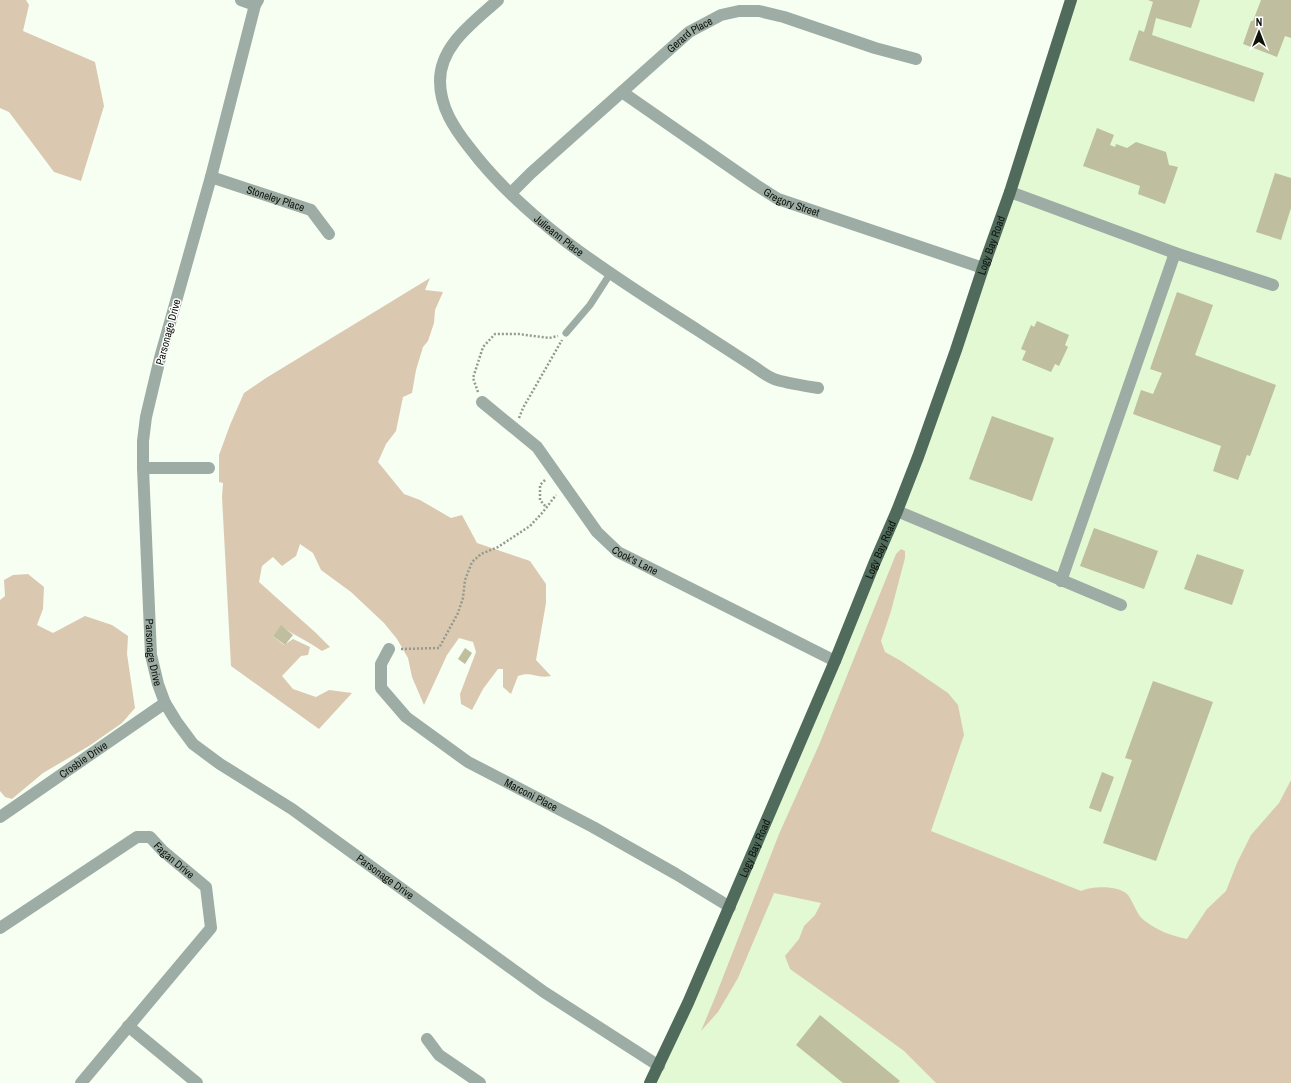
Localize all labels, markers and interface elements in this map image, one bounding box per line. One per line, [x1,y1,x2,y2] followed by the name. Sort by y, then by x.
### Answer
[1239,12,1279,52] north arrow
[664,14,715,56] street label: Gerard Place
[1256,15,1262,29] text: N
[245,182,306,214] street label: Stoneley Place
[761,185,822,220] street label: Gregory Street
[531,212,587,259] street label: Julieann Place
[974,214,1008,277] street label: Logy Bay Road
[152,297,184,367] street label: Parsonage Drive
[862,519,899,581] street label: Logy Bay Road
[609,543,660,578] street label: Cook's Lane
[142,618,165,687] street label: Parsonage Drive
[56,738,110,781] street label: Crosbie Drive
[502,775,560,814] street label: Marconi Place
[736,817,773,879] street label: Logy Bay Road
[151,839,197,881] street label: Fagan Drive
[354,851,417,902] street label: Parsonage Drive

